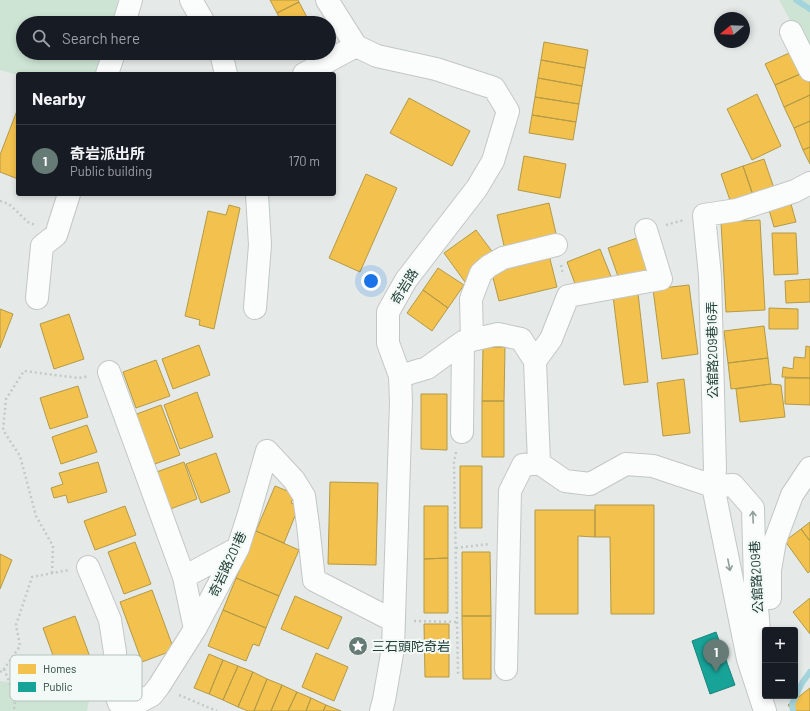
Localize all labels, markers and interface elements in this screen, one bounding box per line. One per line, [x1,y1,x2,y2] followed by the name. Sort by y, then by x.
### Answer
[714,12,750,48] north arrow
[16,16,336,60] search box
[30,27,52,49] icon: search
[62,29,140,47] text: Search here
[32,88,86,108] text: Nearby
[70,144,145,162] text: 奇岩派出所
[43,153,47,169] text: 1
[289,153,320,169] text: 170 m
[70,163,152,179] text: Public building
[387,265,421,307] street label: 奇岩路
[361,271,381,291] your location
[703,301,721,399] street label: 公舘路209巷16弄
[749,511,757,524] one-way arrow
[205,529,249,599] street label: 奇岩路201巷
[746,540,766,614] street label: 公舘路209巷
[725,558,733,571] one-way arrow
[762,627,798,699] map controls
[762,627,798,663] button: +
[347,635,369,657] place icon: 三石頭陀奇岩
[372,638,450,654] place label: 三石頭陀奇岩
[703,639,729,672] pin: 1
[10,655,142,701] legend
[43,662,76,675] text: Homes
[762,663,798,699] button: −
[43,680,73,693] text: Public

